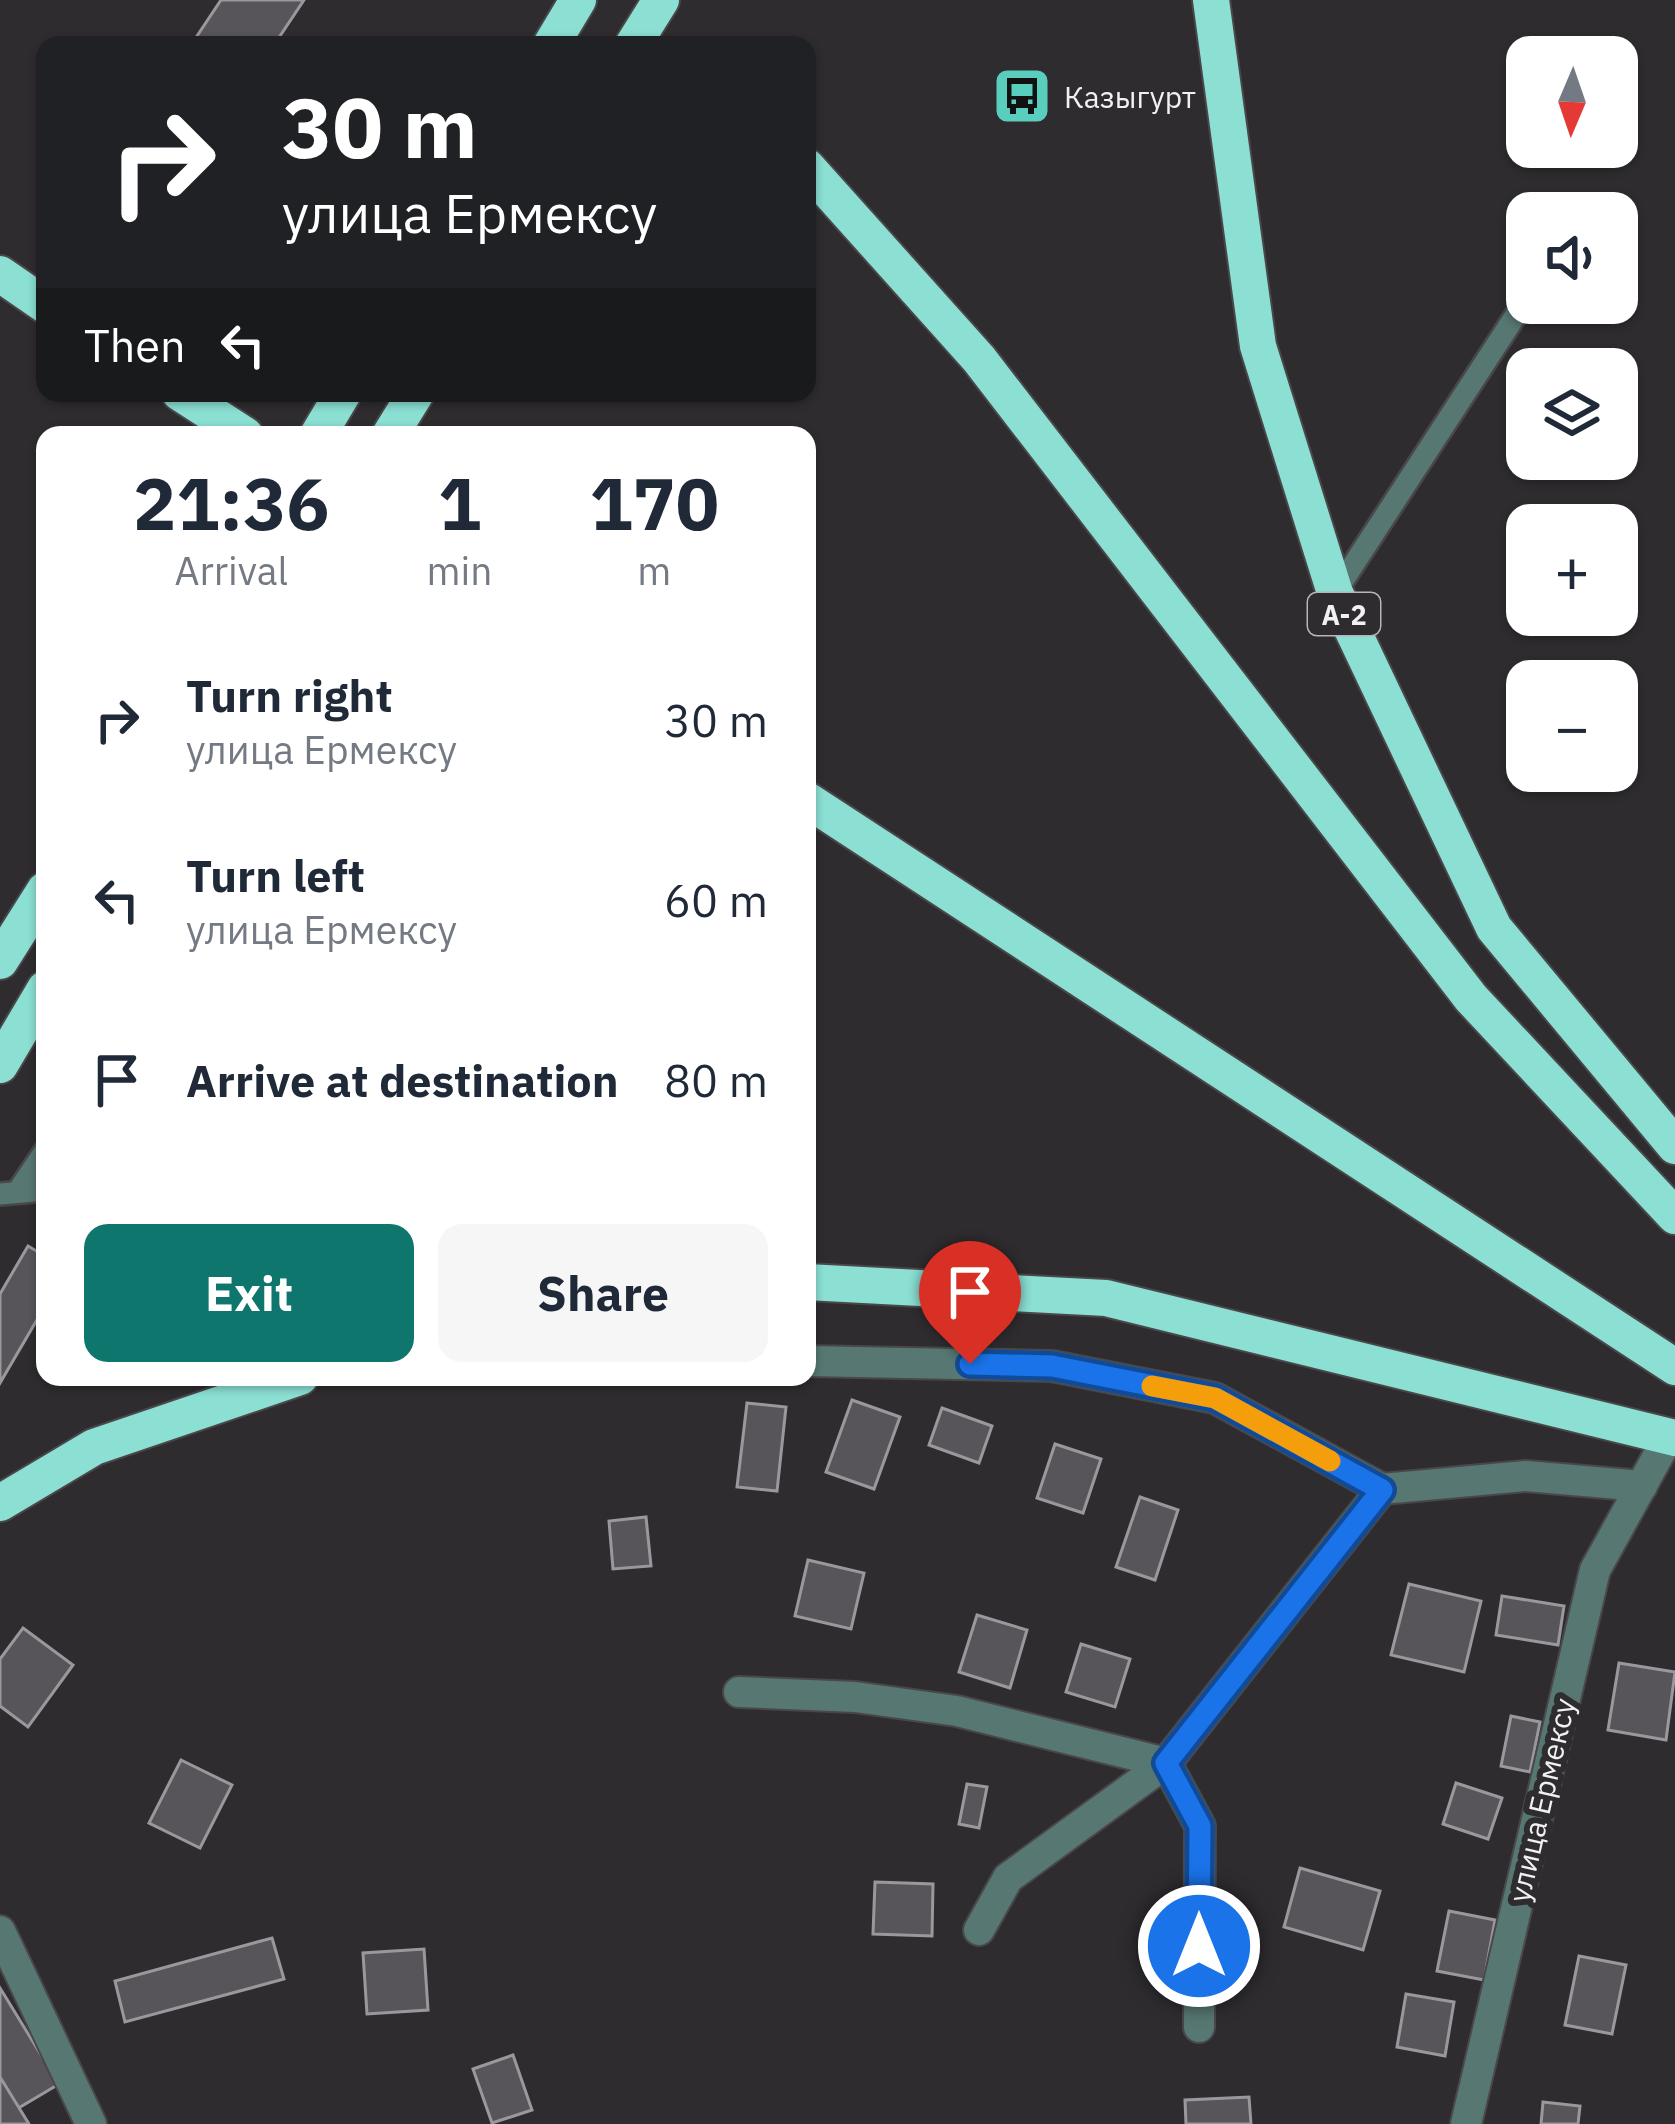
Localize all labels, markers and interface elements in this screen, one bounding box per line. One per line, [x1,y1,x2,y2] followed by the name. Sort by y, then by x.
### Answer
[1506,36,1638,168] north arrow
[1506,36,1638,792] map controls
[991,65,1053,127] bus stop icon: Казыгурт
[282,72,478,181] text: 30 m
[1064,77,1196,116] place label: Казыгурт
[84,84,240,240] icon: right
[282,178,657,248] text: улица Ермексу
[1506,192,1638,324] button: sound
[210,312,276,378] icon: left
[84,316,186,374] text: Then
[1506,348,1638,480] button: layers
[133,456,330,550] text: 21:36
[438,456,481,550] text: 1
[589,456,719,550] text: 170
[1506,504,1638,636] button: +
[174,545,288,596] text: Arrival
[427,545,492,596] text: min
[637,545,671,596] text: m
[1308,593,1380,635] road number: A-2
[1506,660,1638,792] button: −
[186,666,393,724] text: Turn right
[84,687,150,753] icon: right
[664,691,768,749] text: 30 m
[186,724,457,775] text: улица Ермексу
[186,846,365,904] text: Turn left
[84,867,150,933] icon: left
[664,871,768,929] text: 60 m
[186,904,457,955] text: улица Ермексу
[84,1047,150,1113] icon: arrive
[186,1051,619,1109] text: Arrive at destination
[664,1051,768,1109] text: 80 m
[84,1224,414,1362] button: Exit
[438,1224,768,1362] button: Share
[919,1241,1021,1364] pin
[937,1259,1003,1325] icon: arrive
[1499,1694,1583,1906] street label: улица Ермексу
[1136,1883,1262,2009] position arrow

